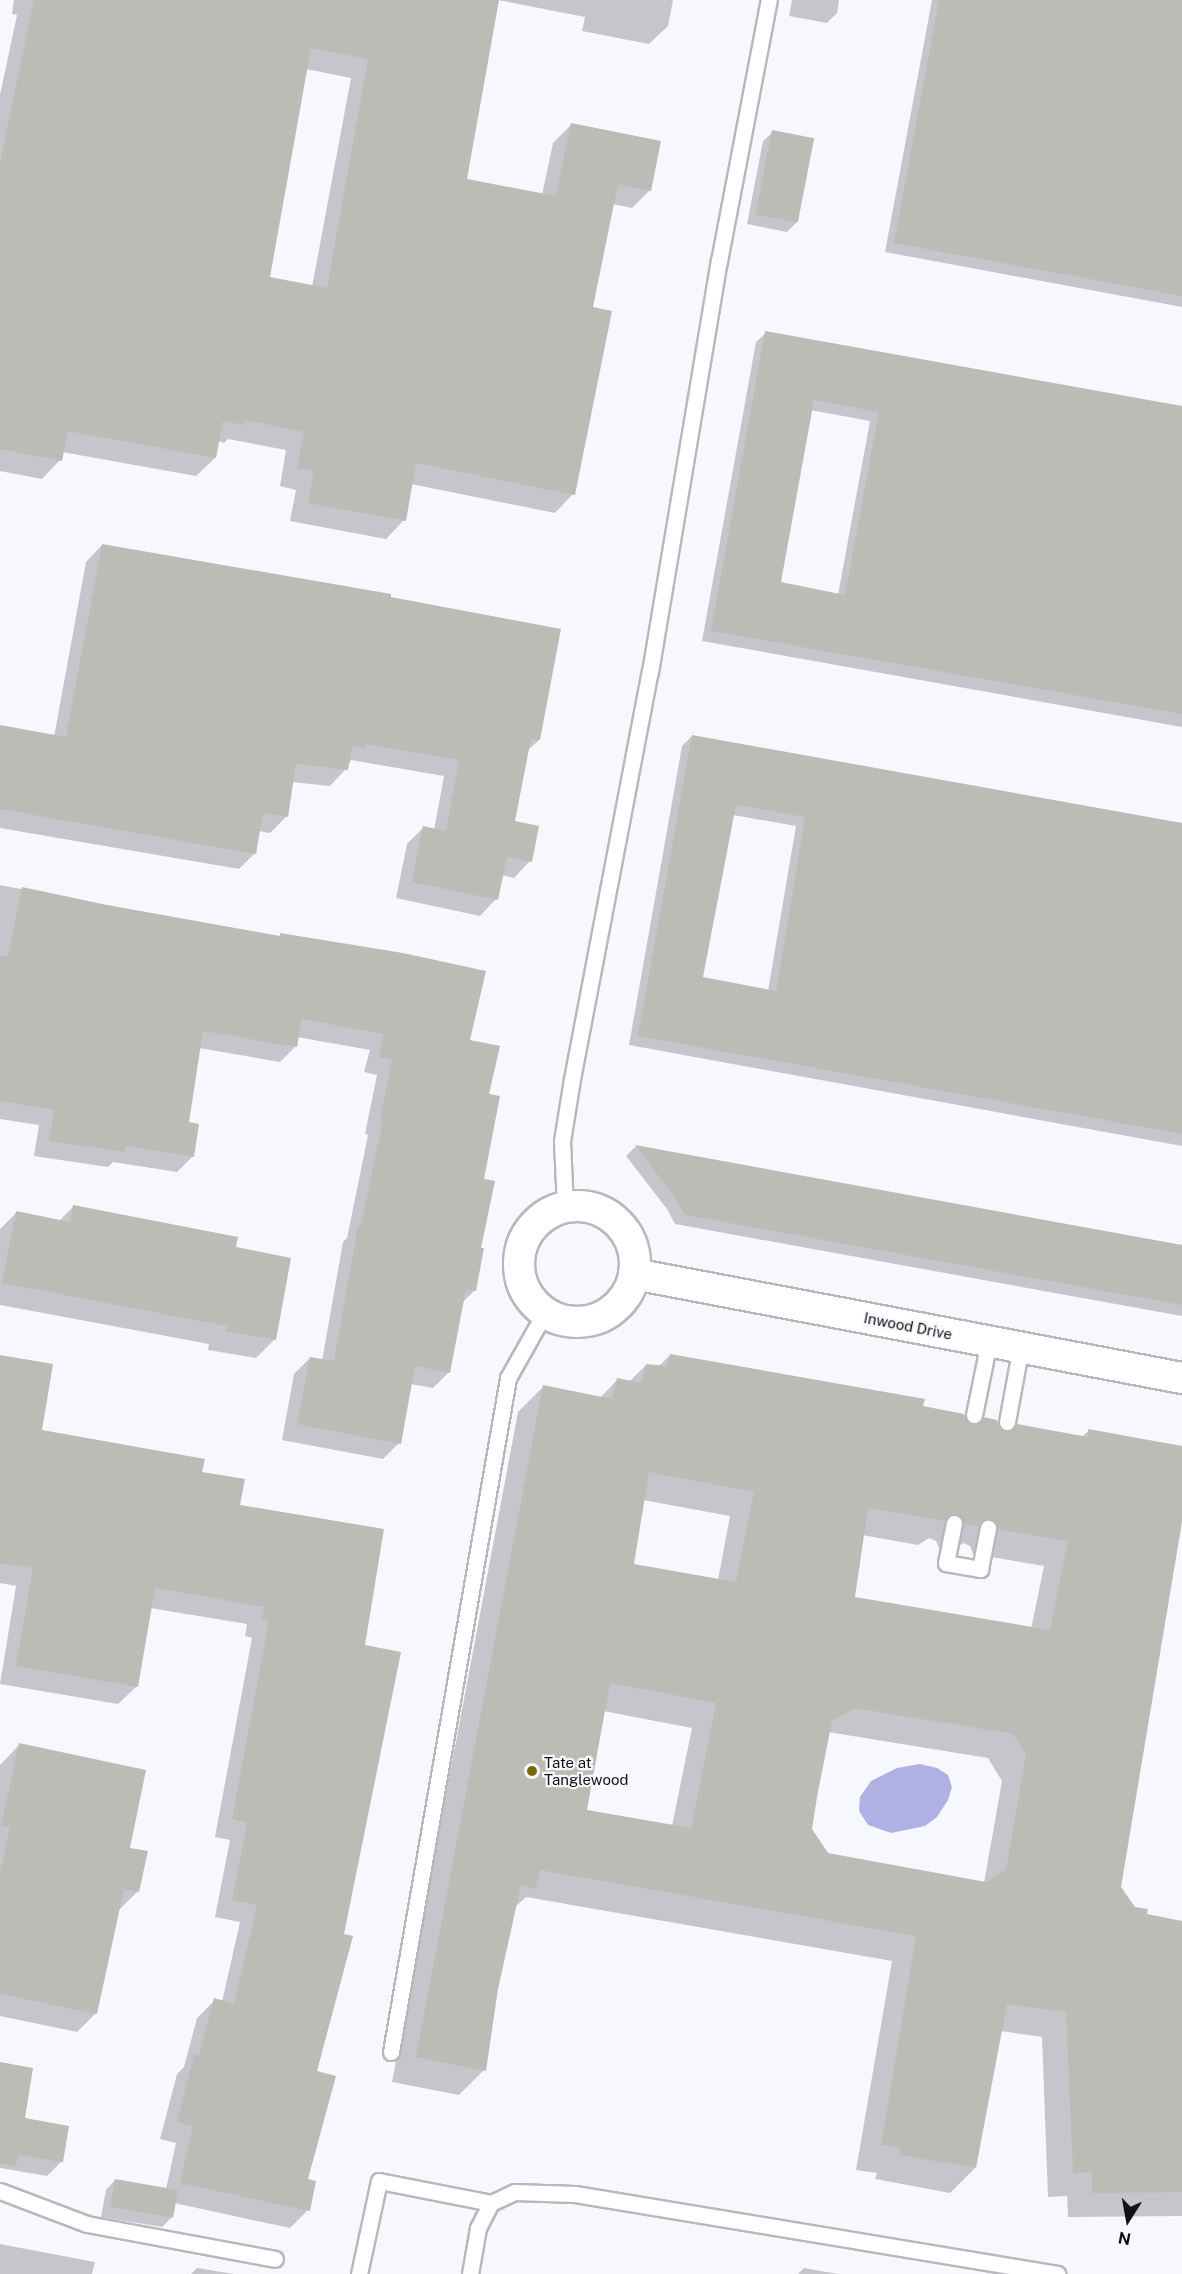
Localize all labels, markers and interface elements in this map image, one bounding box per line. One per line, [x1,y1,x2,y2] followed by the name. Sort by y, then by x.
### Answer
[862,1309,954,1343] street label: Inwood Drive
[544,1753,628,1788] place label: Tate at Tanglewood
[525,1764,539,1778] marker: Tate at Tanglewood
[1098,2190,1158,2250] north arrow
[1117,2228,1132,2249] text: N

